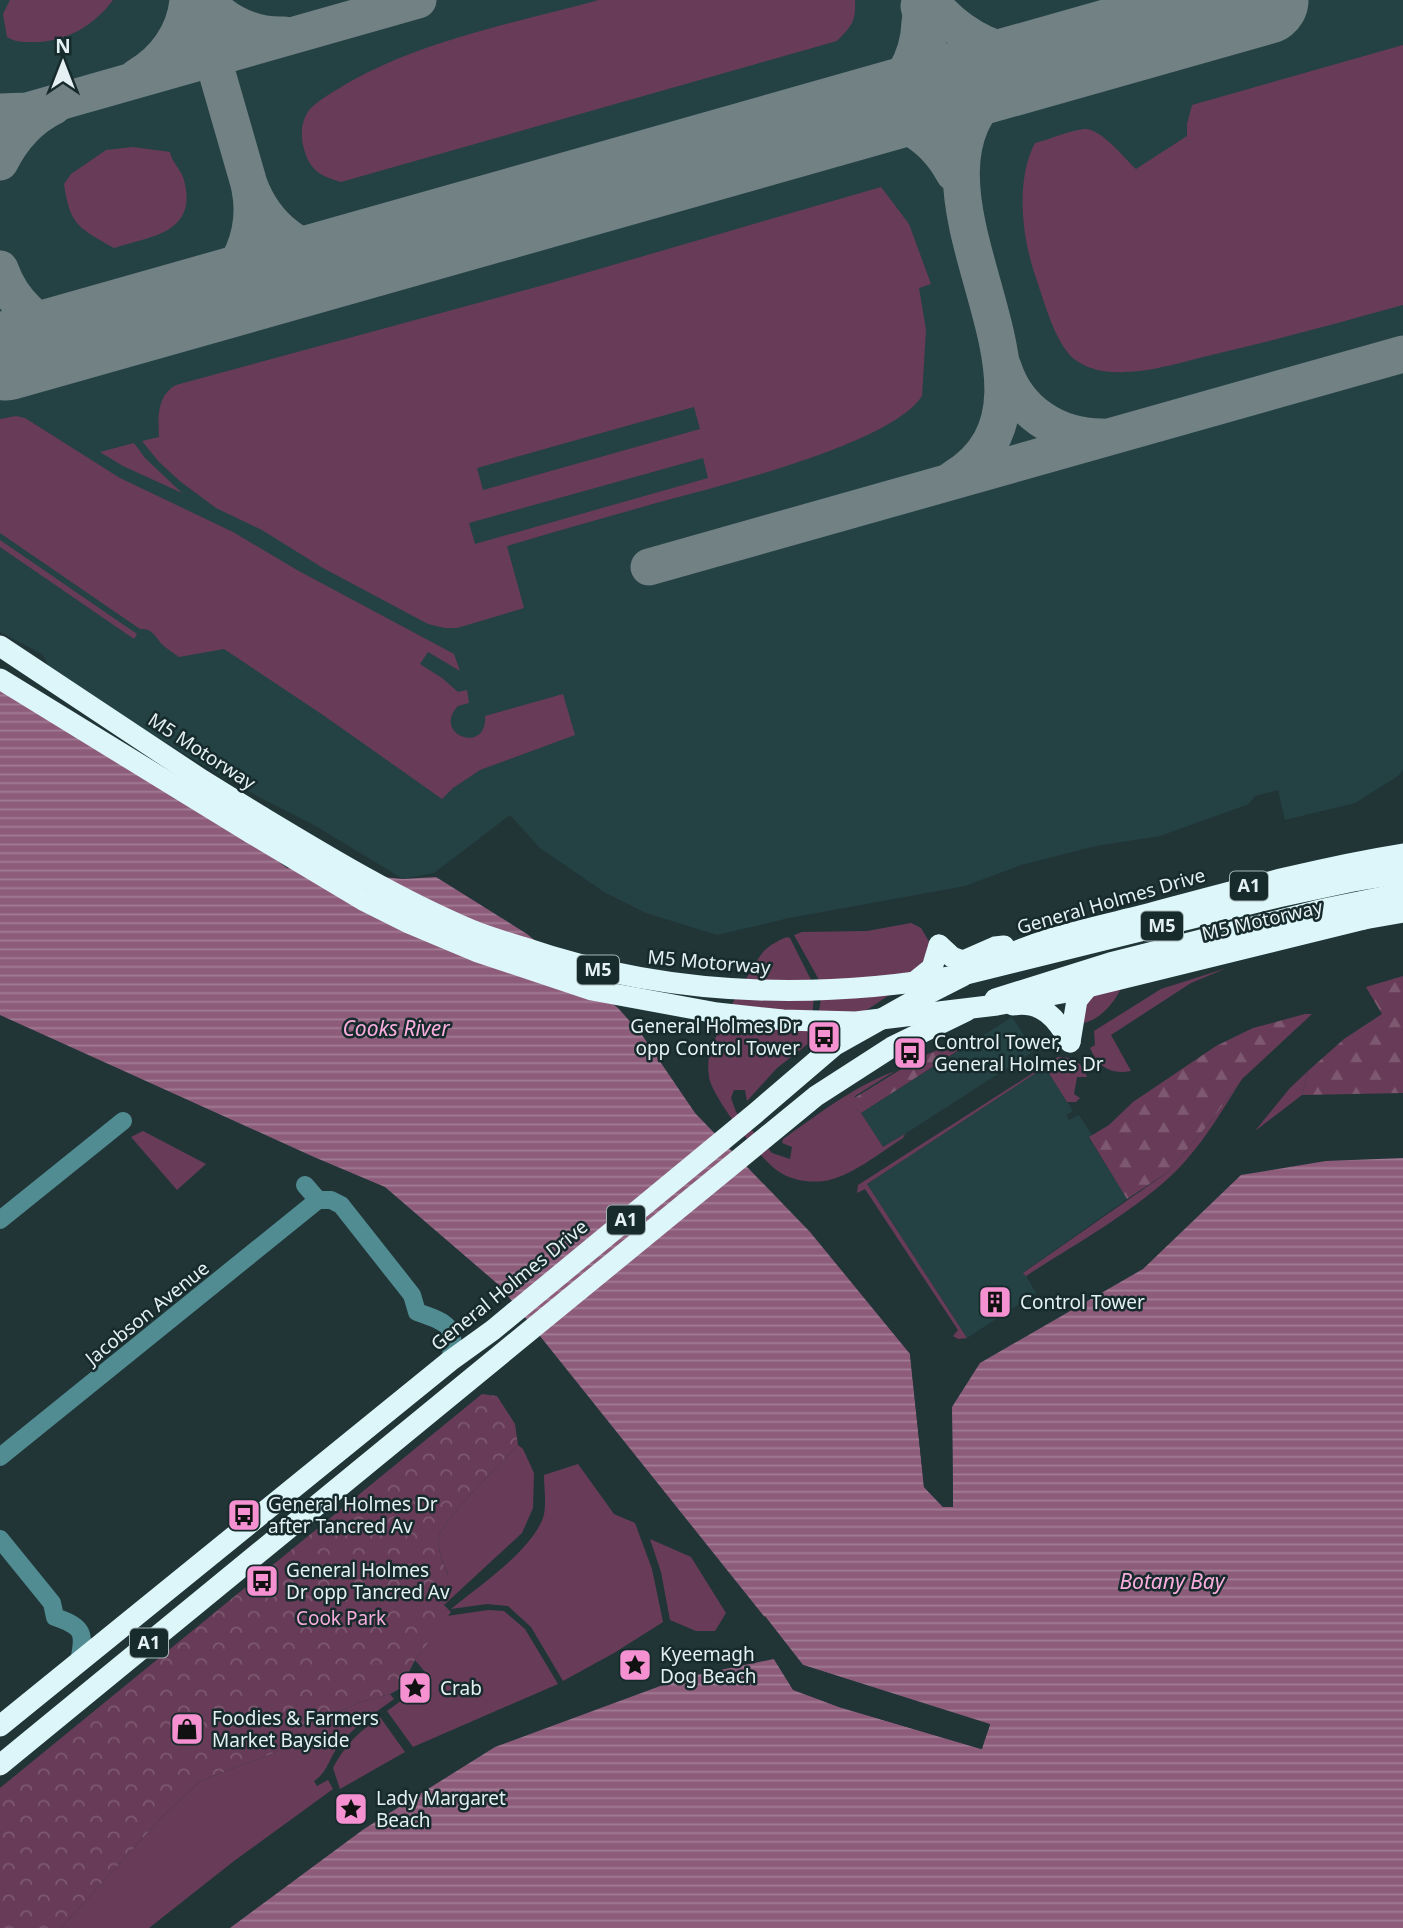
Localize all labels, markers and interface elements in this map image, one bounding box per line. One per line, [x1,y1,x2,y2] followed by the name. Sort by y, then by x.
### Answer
[28,28,98,98] north arrow
[55,33,71,59] text: N
[143,707,261,796] street label: M5 Motorway
[1014,862,1208,940] street label: General Holmes Drive
[1230,872,1268,900] road number: A1
[1199,893,1325,947] street label: M5 Motorway
[1141,911,1183,940] road number: M5
[646,944,772,980] street label: M5 Motorway
[577,956,619,985] road number: M5
[630,1013,800,1061] place label: General Holmes Dr opp Control Tower
[343,1014,451,1042] water label: Cooks River
[805,1018,843,1056] bus stop icon: General Holmes Dr opp Control Tower
[934,1029,1104,1077] place label: Control Tower, General Holmes Dr
[891,1034,929,1072] bus stop icon: Control Tower, General Holmes Dr
[607,1205,645,1234] road number: A1
[425,1214,593,1356] street label: General Holmes Drive
[78,1255,214,1372] street label: Jacobson Avenue
[976,1283,1014,1321] building icon: Control Tower
[1020,1289,1145,1315] place label: Control Tower
[268,1491,438,1539] place label: General Holmes Dr after Tancred Av
[225,1496,263,1534] bus stop icon: General Holmes Dr after Tancred Av
[286,1557,450,1605] place label: General Holmes Dr opp Tancred Av
[243,1562,281,1600] bus stop icon: General Holmes Dr opp Tancred Av
[1119,1567,1226,1595] water label: Botany Bay
[296,1605,386,1631] park label: Cook Park
[130,1628,168,1658] road number: A1
[660,1641,757,1689] place label: Kyeemagh Dog Beach
[616,1646,654,1684] place icon: Kyeemagh Dog Beach
[396,1669,434,1707] place icon: Crab
[440,1675,482,1701] place label: Crab
[212,1705,379,1753] place label: Foodies & Farmers Market Bayside
[168,1710,206,1748] shop icon: Foodies & Farmers Market Bayside
[376,1785,506,1833] place label: Lady Margaret Beach
[332,1790,370,1828] place icon: Lady Margaret Beach

